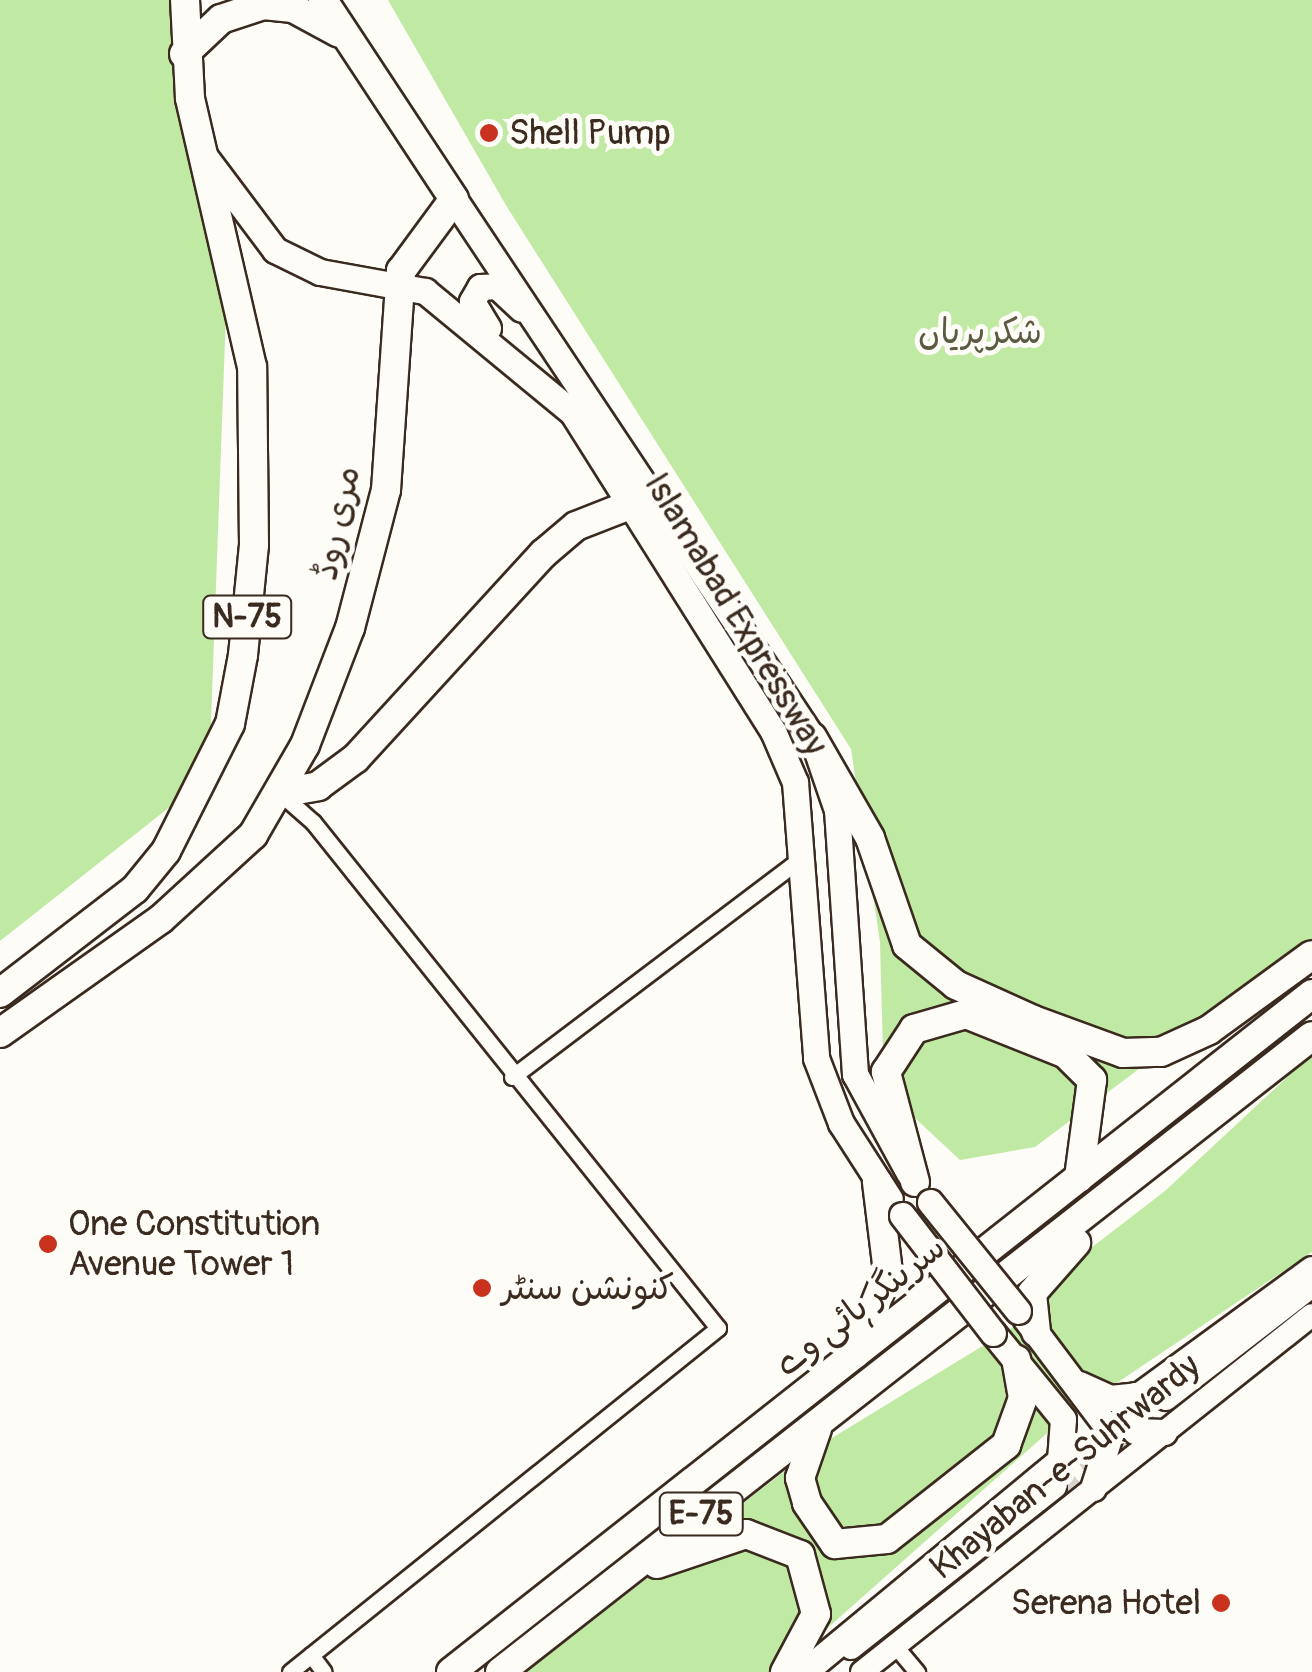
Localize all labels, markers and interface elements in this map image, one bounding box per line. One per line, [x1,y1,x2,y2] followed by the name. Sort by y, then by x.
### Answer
[509,112,671,154] place label: Shell Pump
[478,122,500,144] marker: Shell Pump
[918,311,1042,353] park label: شکرپریاں
[304,462,370,584] street label: مری روڈ
[635,465,837,763] street label: Islamabad Expressway
[202,590,292,644] road number: N-75
[68,1203,320,1285] place label: One Constitution Avenue Tower 1
[766,1226,954,1386] street label: سرینگر ہائی وے
[37,1233,59,1255] marker: One Constitution Avenue Tower 1
[502,1267,674,1309] place label: کنونشن سنٹر
[471,1277,493,1299] marker: کنونشن سنٹر
[922,1345,1208,1589] street label: Khayaban-e-Suhrwardy
[658,1487,744,1541] road number: E-75
[1011,1582,1201,1624] place label: Serena Hotel
[1210,1592,1232,1614] marker: Serena Hotel

